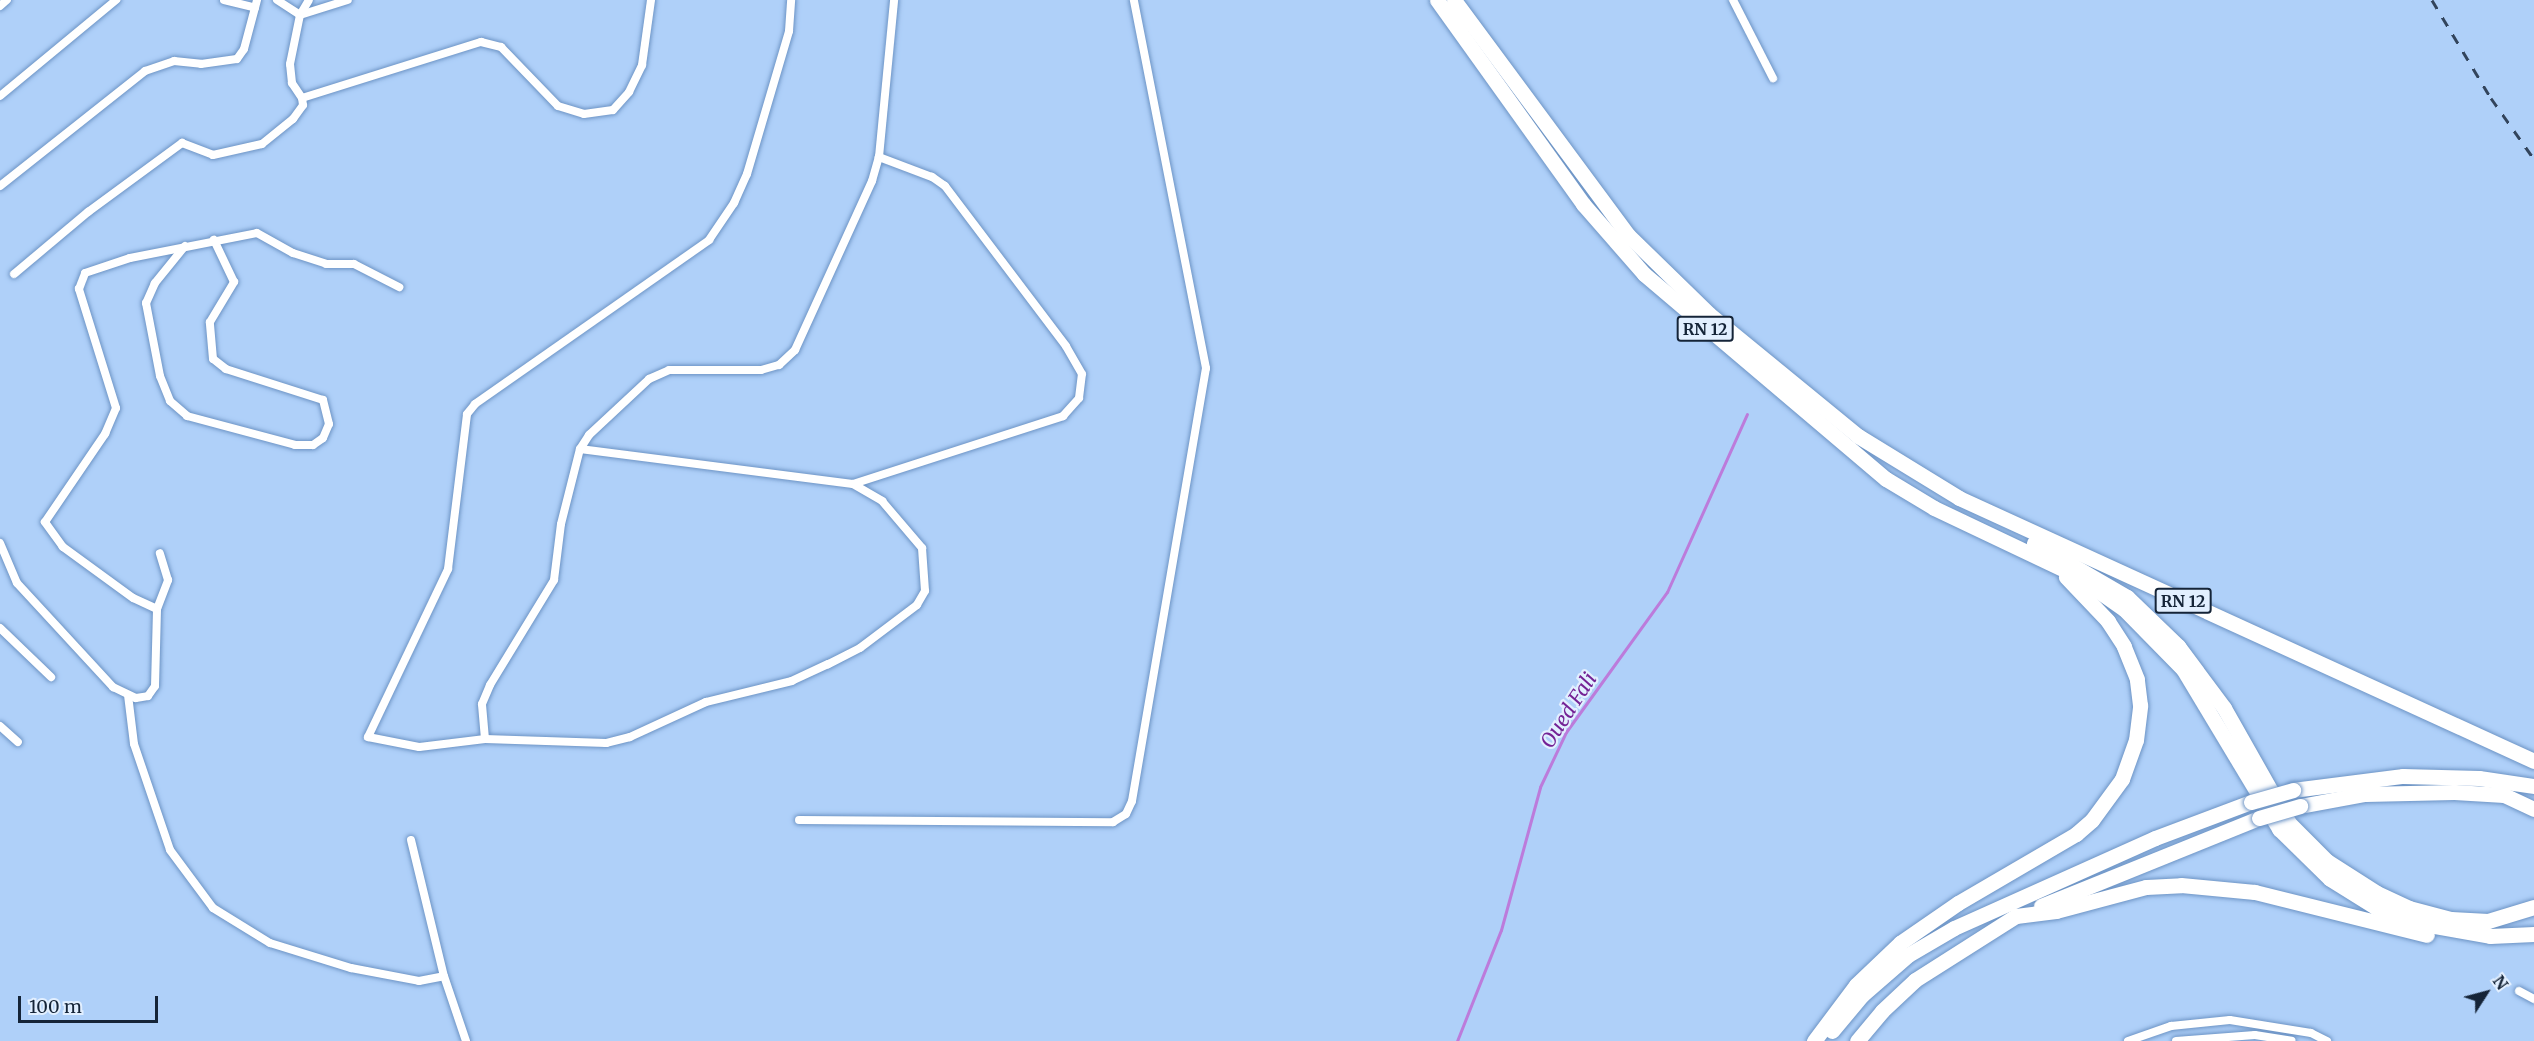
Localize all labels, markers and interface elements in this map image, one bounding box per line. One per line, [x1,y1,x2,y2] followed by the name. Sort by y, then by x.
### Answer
[1676,316,1734,342] road number: RN 12
[2154,588,2212,614] road number: RN 12
[1535,668,1601,752] water label: Oued Fali
[2456,963,2516,1023] north arrow
[2489,971,2512,993] text: N
[21,984,160,1022] scale bar
[29,995,82,1018] text: 100 m

